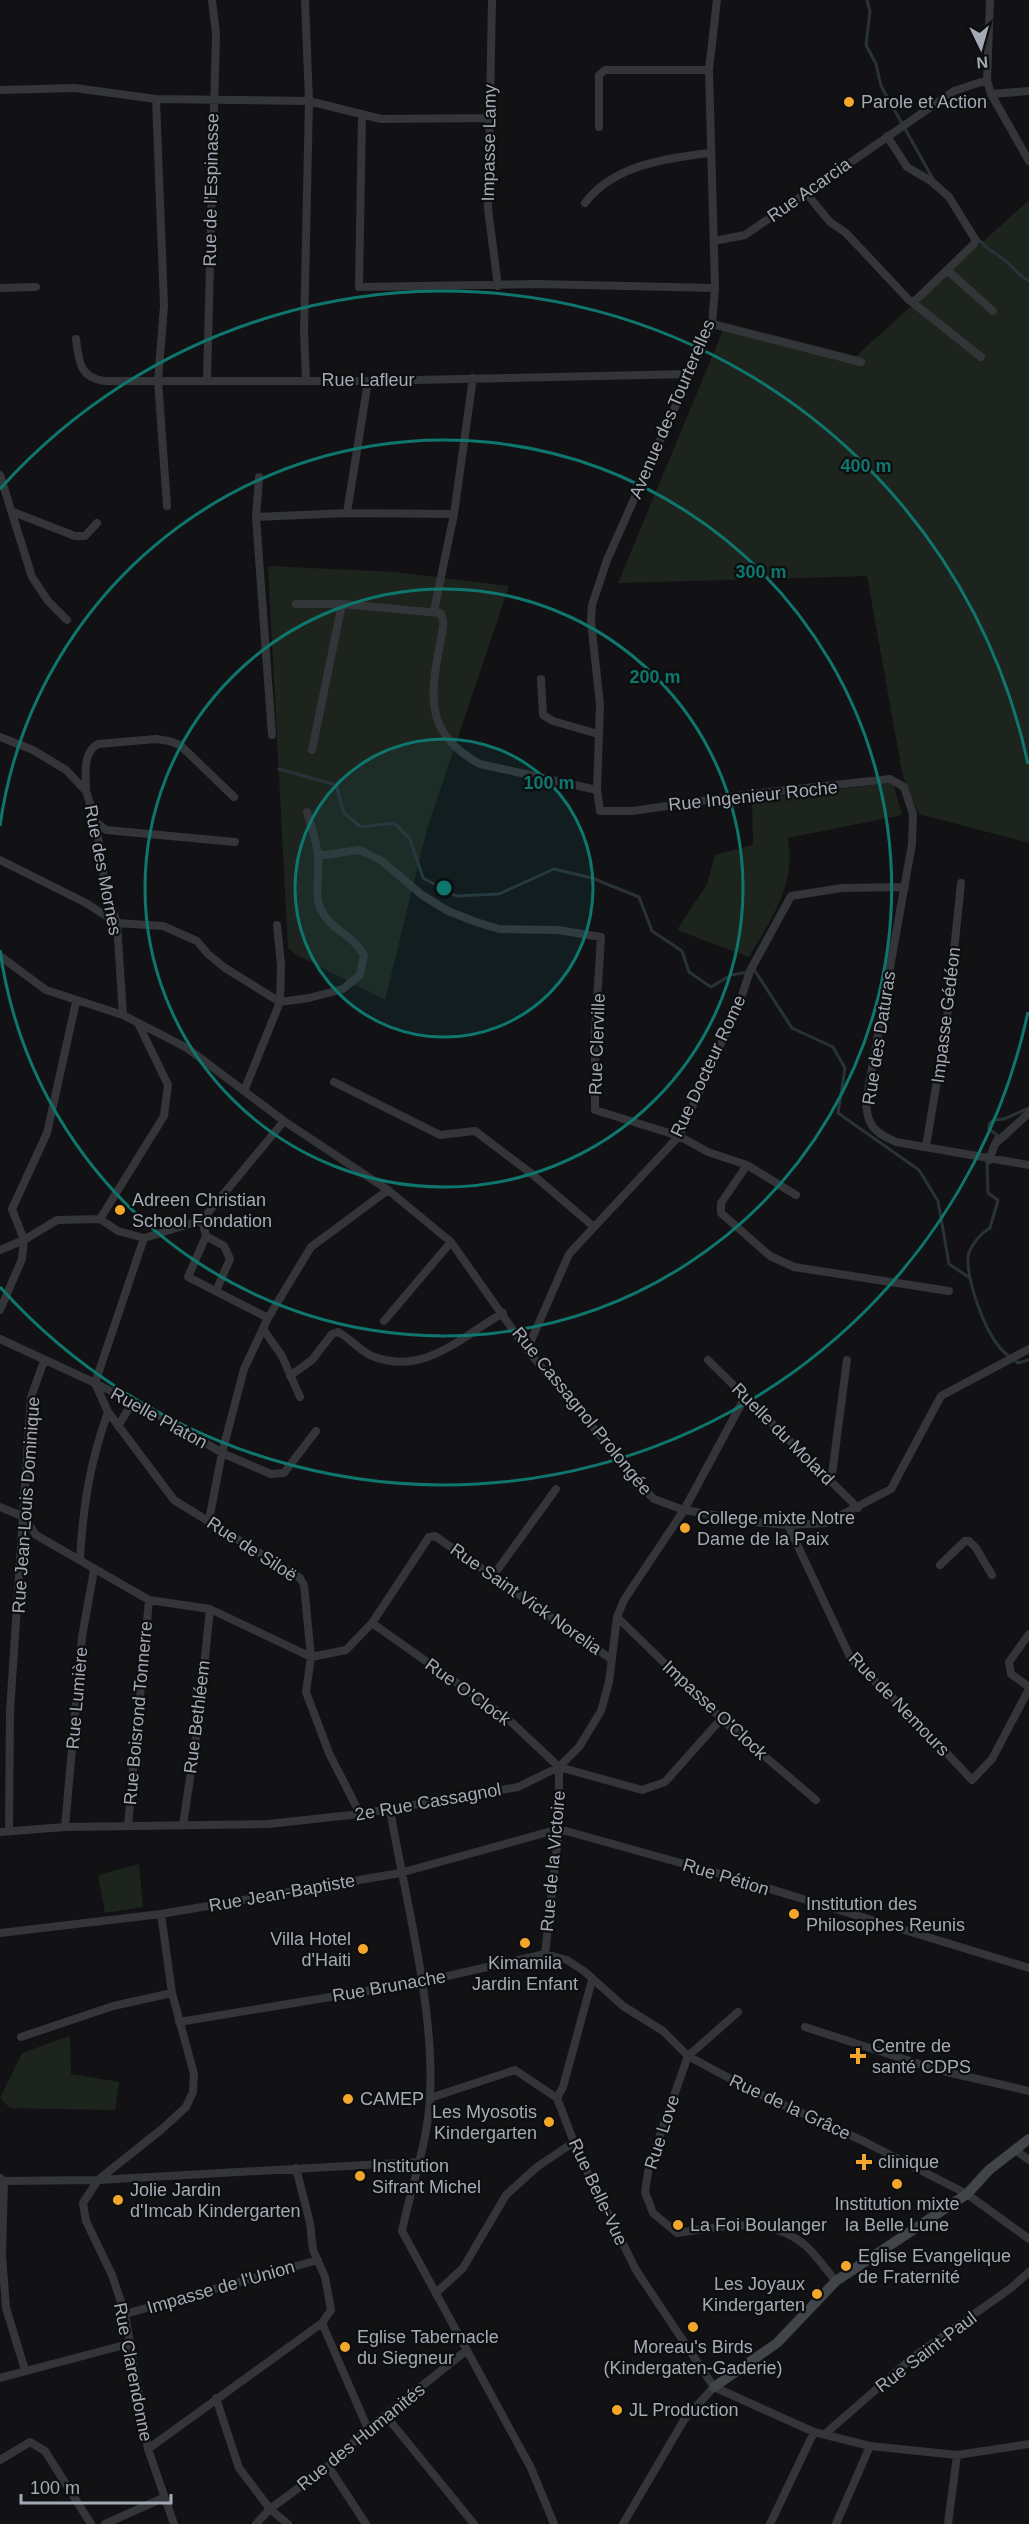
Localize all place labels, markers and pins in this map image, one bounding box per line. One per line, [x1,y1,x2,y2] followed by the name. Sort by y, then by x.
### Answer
[861,92,987,112] place label: Parole et Action
[842,95,856,109] marker: Parole et Action
[434,878,454,898] centre of rings
[132,1190,272,1231] place label: Adreen Christian School Fondation
[113,1203,127,1217] marker: Adreen Christian School Fondation
[697,1508,855,1549] place label: College mixte Notre Dame de la Paix
[678,1521,692,1535] marker: College mixte Notre Dame de la Paix
[806,1894,965,1935] place label: Institution des Philosophes Reunis
[787,1907,801,1921] marker: Institution des Philosophes Reunis
[270,1929,351,1970] place label: Villa Hotel d'Haiti
[518,1936,532,1950] marker: Kimamila Jardin Enfant
[356,1942,370,1956] marker: Villa Hotel d'Haiti
[472,1953,578,1994] place label: Kimamila Jardin Enfant
[872,2036,971,2077] place label: Centre de santé CDPS
[849,2047,867,2065] marker: Centre de santé CDPS
[360,2089,424,2109] place label: CAMEP
[341,2092,355,2106] marker: CAMEP
[432,2102,537,2143] place label: Les Myosotis Kindergarten
[542,2115,556,2129] marker: Les Myosotis Kindergarten
[878,2152,939,2172] place label: clinique
[855,2153,873,2171] marker: clinique
[372,2156,481,2197] place label: Institution Sifrant Michel
[353,2169,367,2183] marker: Institution Sifrant Michel
[890,2177,904,2191] marker: Institution mixte la Belle Lune
[130,2180,301,2221] place label: Jolie Jardin d'Imcab Kindergarten
[111,2193,125,2207] marker: Jolie Jardin d'Imcab Kindergarten
[834,2194,960,2235] place label: Institution mixte la Belle Lune
[690,2215,827,2235] place label: La Foi Boulanger
[671,2218,685,2232] marker: La Foi Boulanger
[858,2246,1011,2287] place label: Eglise Evangelique de Fraternité
[839,2259,853,2273] marker: Eglise Evangelique de Fraternité
[702,2274,805,2315] place label: Les Joyaux Kindergarten
[810,2287,824,2301] marker: Les Joyaux Kindergarten
[686,2320,700,2334] marker: Moreau's Birds (Kindergaten-Gaderie)
[357,2327,499,2368] place label: Eglise Tabernacle du Siegneur
[603,2337,783,2378] place label: Moreau's Birds (Kindergaten-Gaderie)
[338,2340,352,2354] marker: Eglise Tabernacle du Siegneur
[629,2400,738,2420] place label: JL Production
[610,2403,624,2417] marker: JL Production

